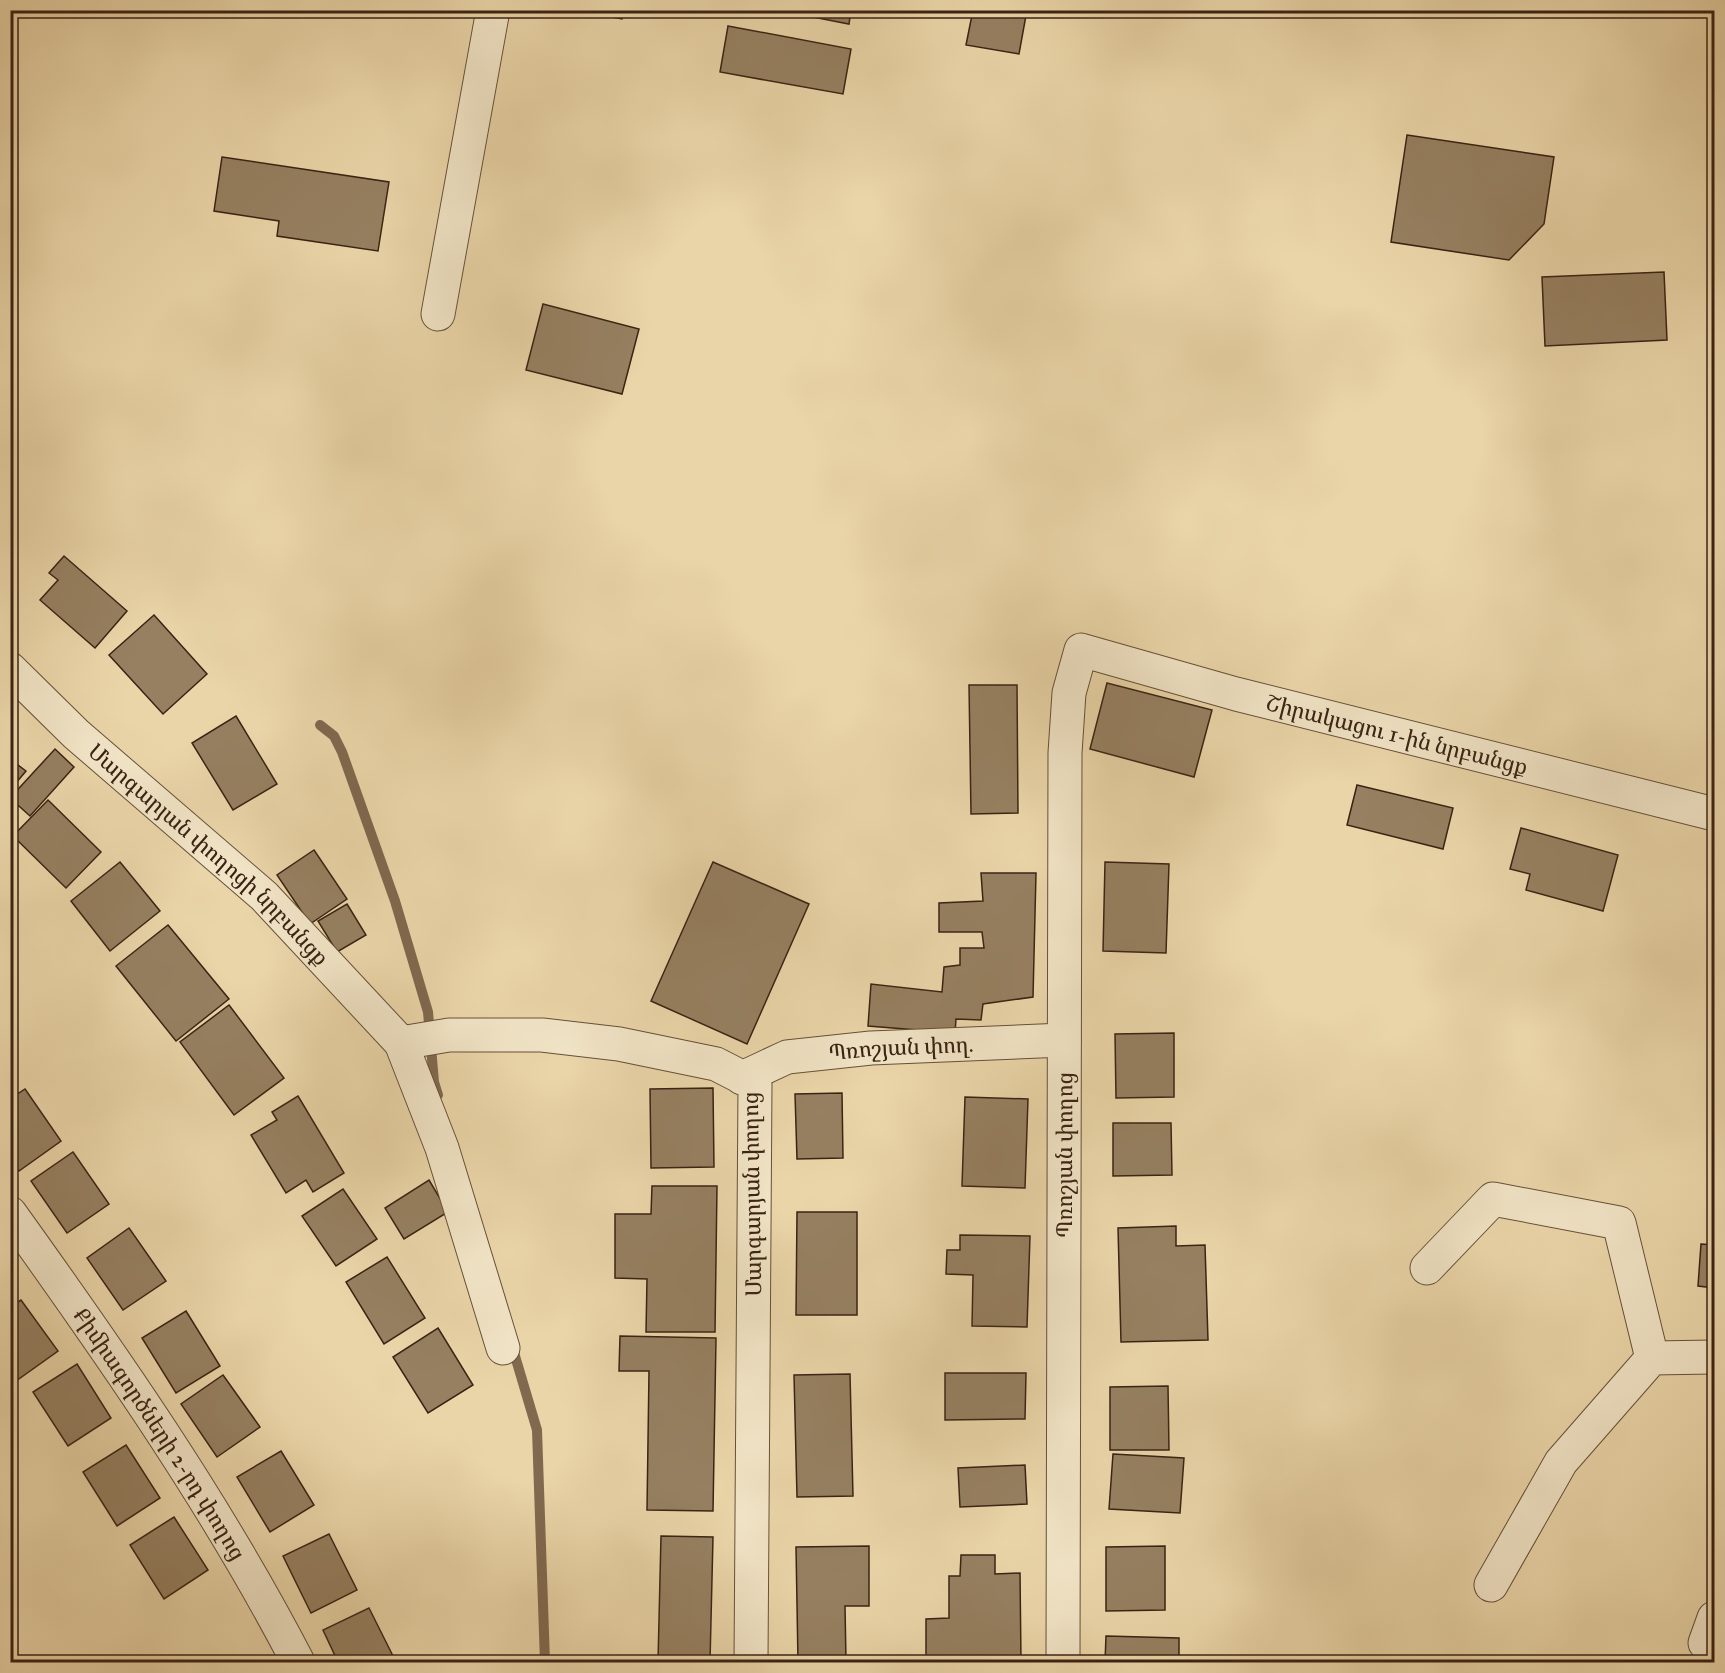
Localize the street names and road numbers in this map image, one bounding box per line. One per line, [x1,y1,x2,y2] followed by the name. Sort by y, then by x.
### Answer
[1263,689,1531,780] street label: Շիրակացու 1-ին նրբանցք
[83,738,335,971] street label: Մարգարյան փողոցի նրբանցք
[827,1030,974,1066] street label: Պռոշյան փող.
[1050,1072,1078,1238] street label: Պռոշյան փողոց
[737,1091,767,1297] street label: Մարգարյան փողոց
[68,1302,252,1565] street label: Քիմիագործների 2-րդ փողոց

